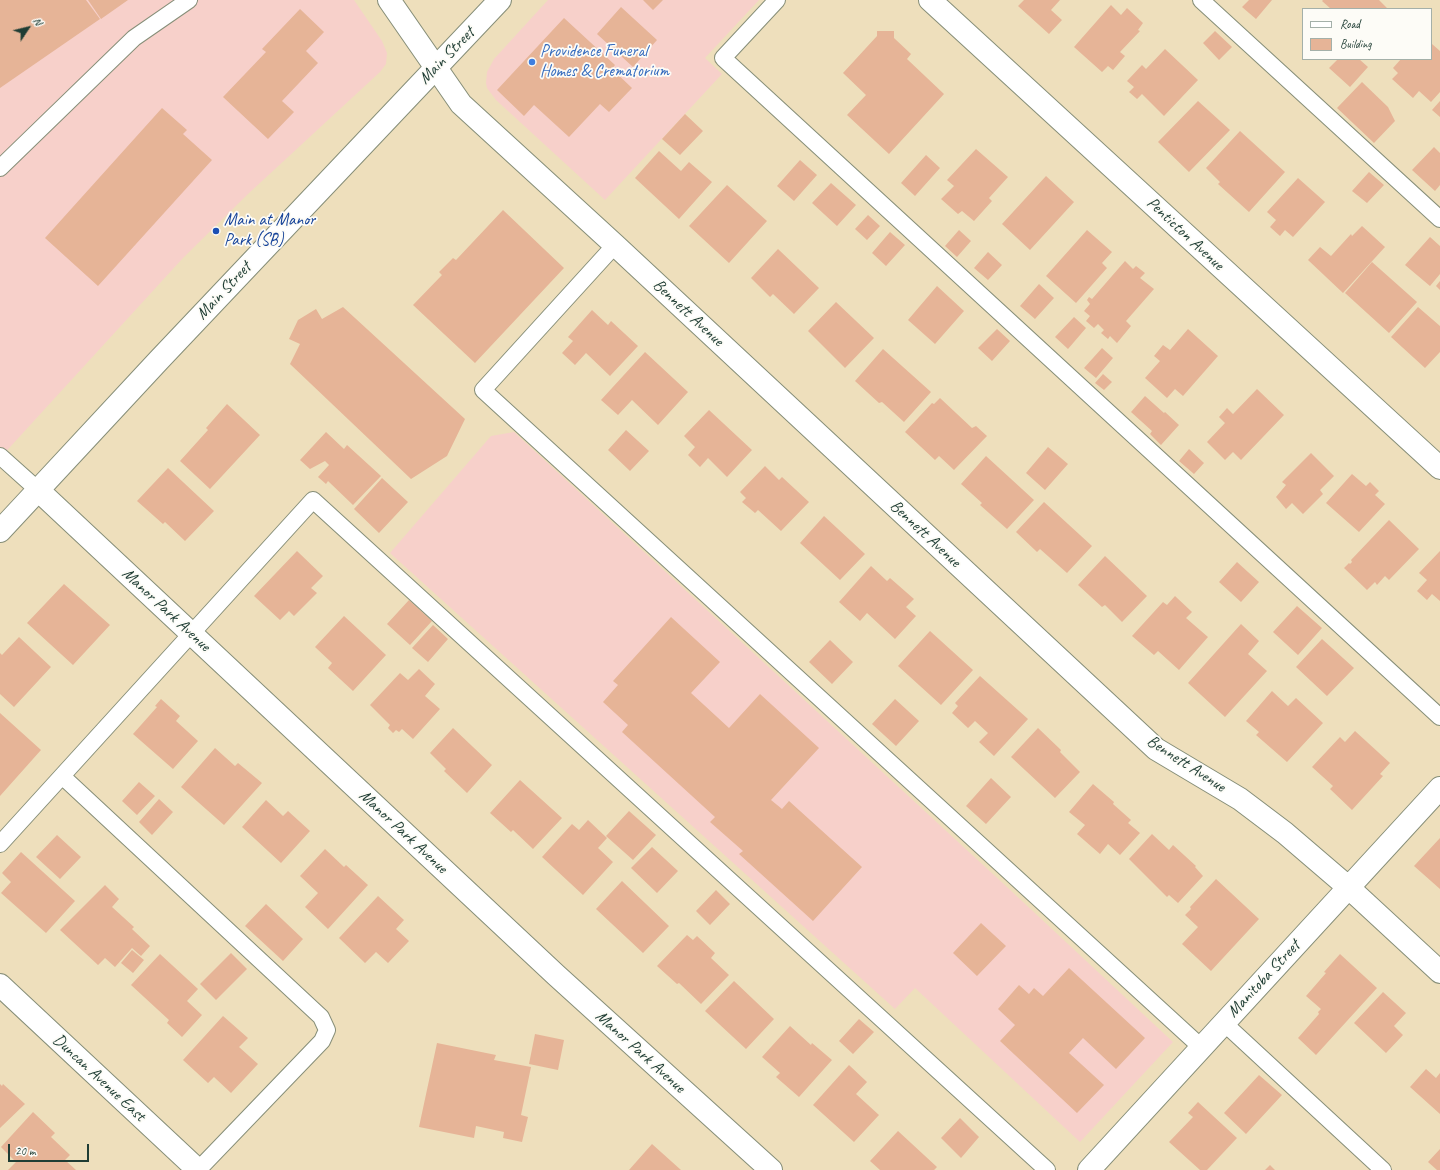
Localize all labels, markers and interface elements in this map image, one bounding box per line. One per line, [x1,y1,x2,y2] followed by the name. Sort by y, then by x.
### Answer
[8,8,48,48] north arrow
[1302,8,1432,60] legend
[30,14,46,28] text: N
[1340,16,1360,32] text: Road
[415,23,479,89] street label: Main Street
[1340,36,1372,52] text: Building
[540,42,669,82] place label: Providence Funeral Homes & Crematorium
[527,57,537,67] marker: Providence Funeral Homes & Crematorium
[1142,193,1228,275] street label: Penticton Avenue
[224,211,315,251] place label: Main at Manor Park (SB)
[211,226,221,236] marker: Main at Manor Park (SB)
[192,258,256,324] street label: Main Street
[648,275,728,351] street label: Bennett Avenue
[885,496,965,572] street label: Bennett Avenue
[117,564,215,656] street label: Manor Park Avenue
[1143,731,1229,797] street label: Bennett Avenue
[354,786,452,878] street label: Manor Park Avenue
[1223,936,1305,1022] street label: Manitoba Street
[591,1006,689,1098] street label: Manor Park Avenue
[48,1030,150,1126] street label: Duncan Avenue East
[10,1136,91,1162] scale bar
[15,1143,35,1159] text: 20 m

